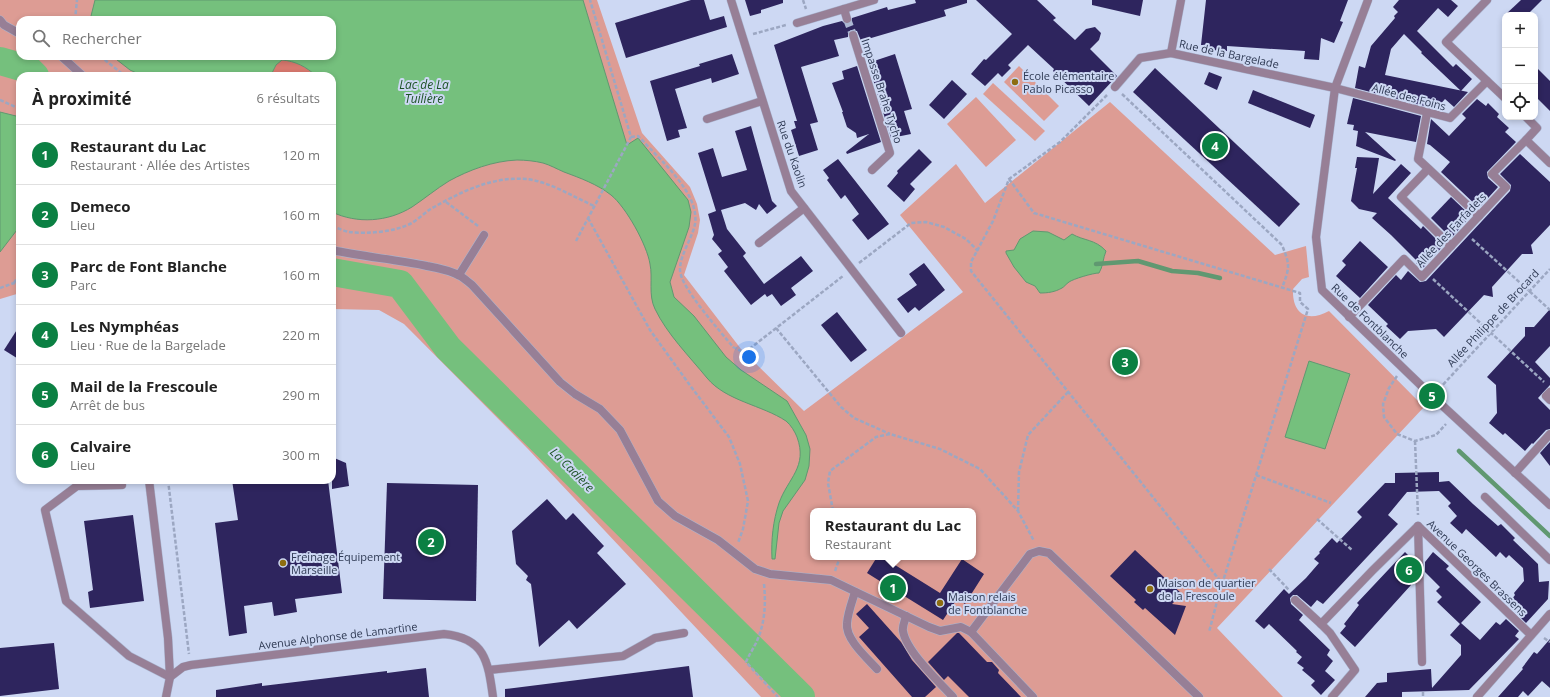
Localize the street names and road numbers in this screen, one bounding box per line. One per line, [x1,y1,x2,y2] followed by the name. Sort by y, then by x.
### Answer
[1178,36,1280,71] street label: Rue de la Bargelade
[858,37,907,146] street label: Impasse Brahe Tycho
[1371,79,1448,114] street label: Allée des Foins
[774,118,811,190] street label: Rue du Kaolin
[1412,189,1489,270] street label: Allée des Farfadets
[1443,266,1542,370] street label: Allée Philippe de Brocard
[1329,280,1412,361] street label: Rue de Fontblanche
[1424,516,1530,619] street label: Avenue Georges Brassens
[258,618,418,653] street label: Avenue Alphonse de Lamartine

